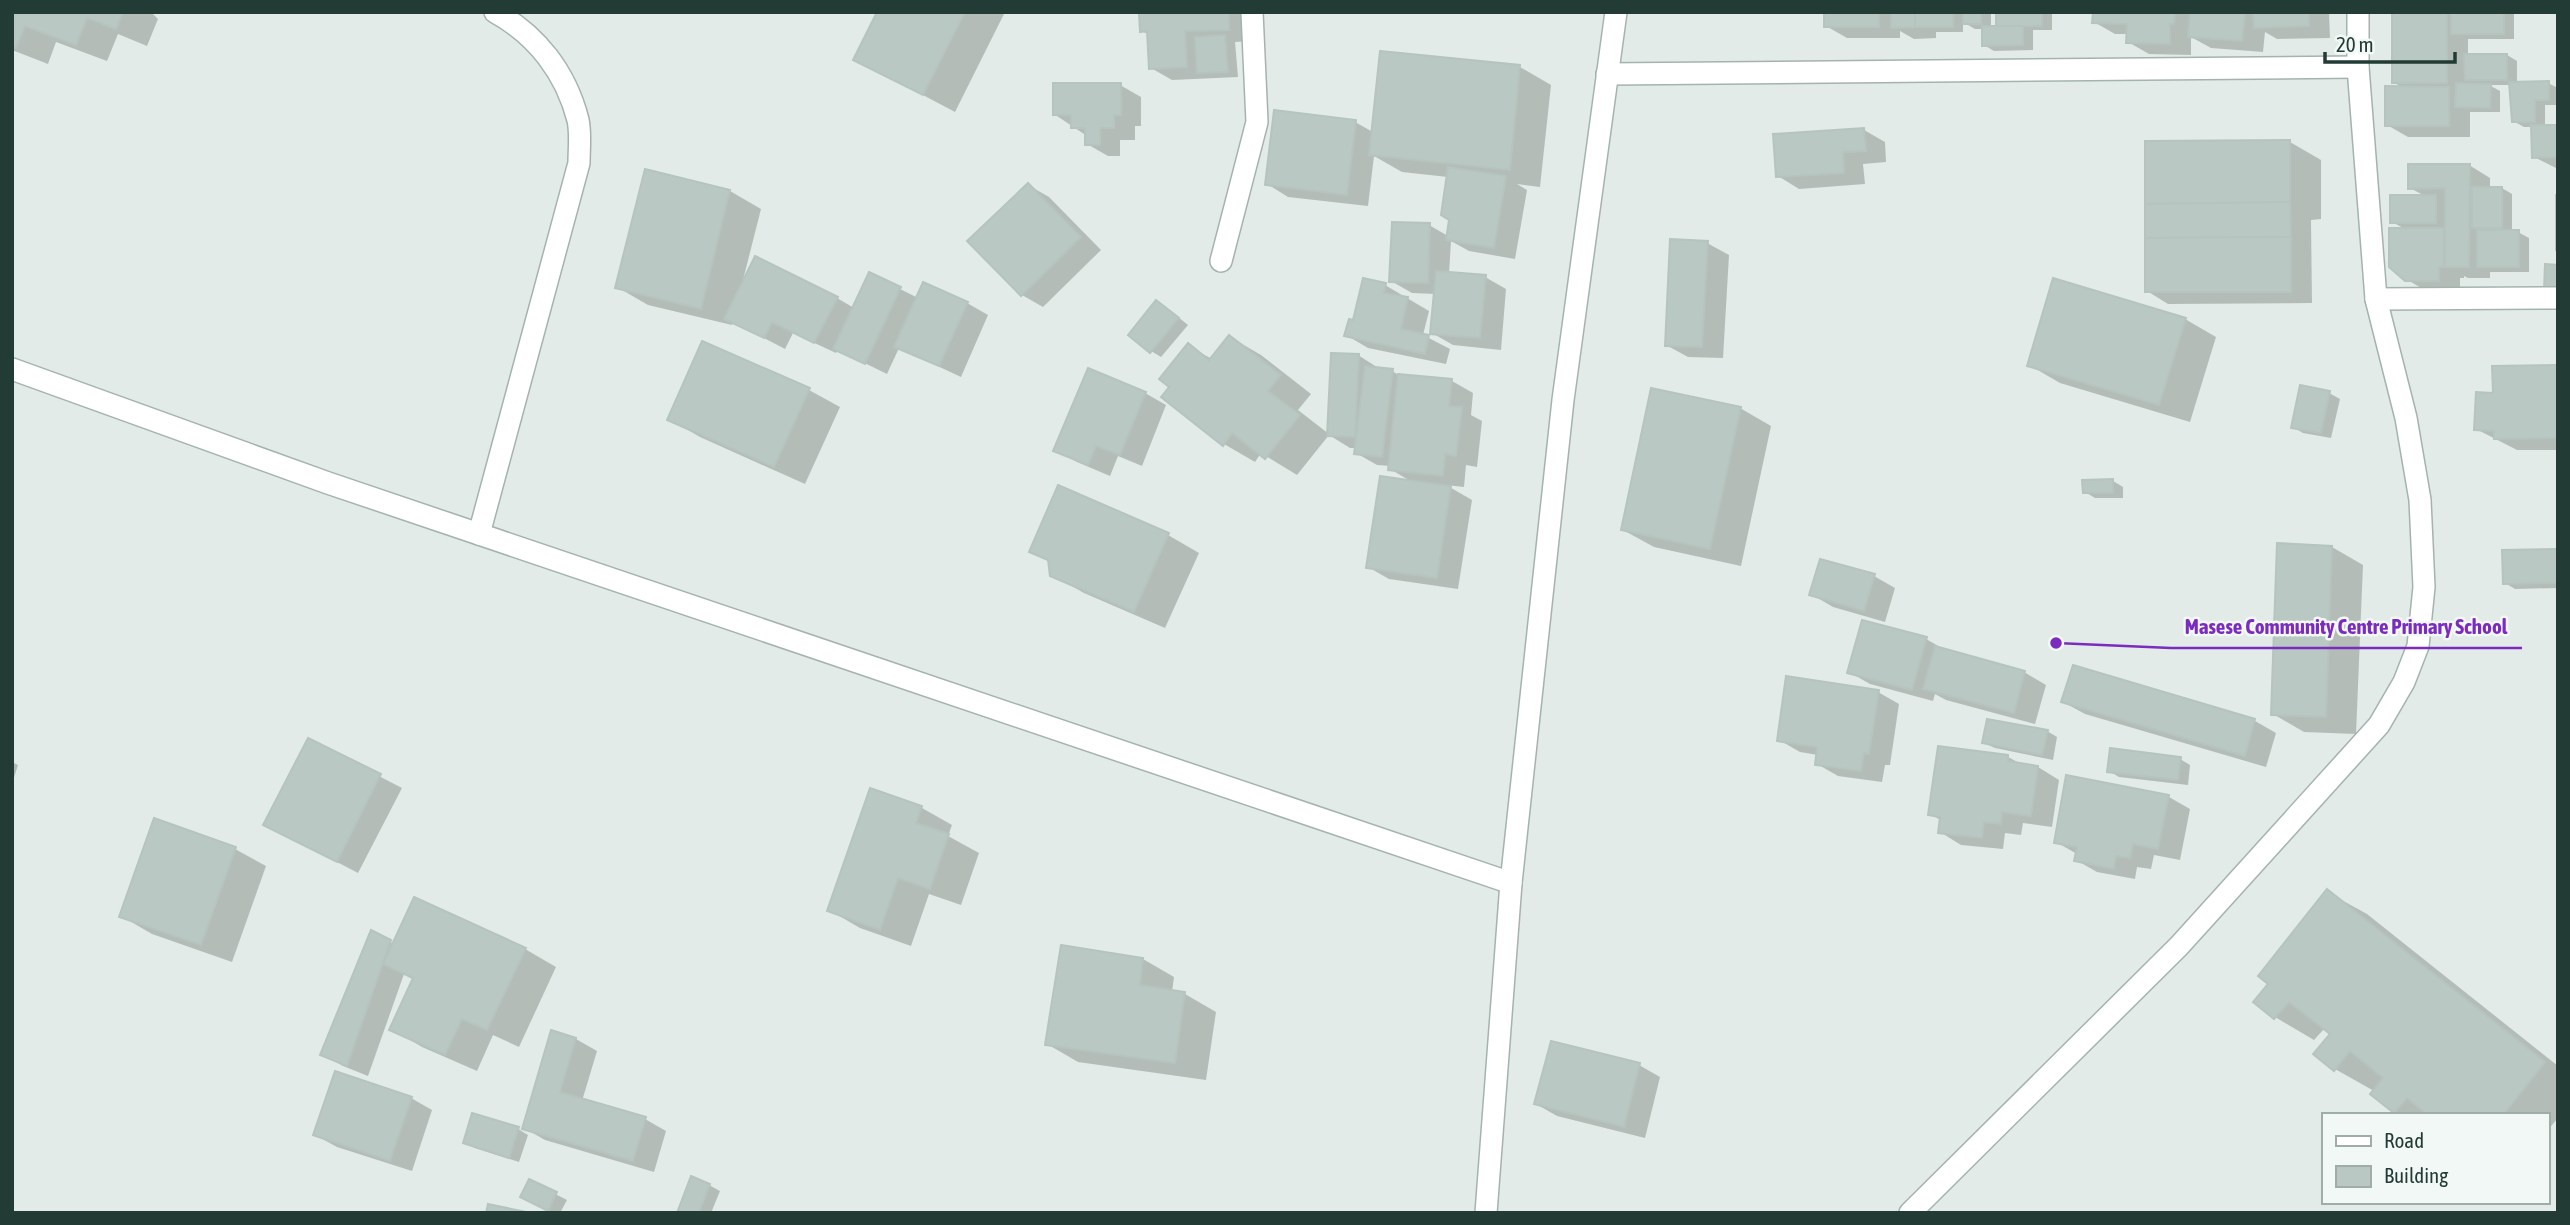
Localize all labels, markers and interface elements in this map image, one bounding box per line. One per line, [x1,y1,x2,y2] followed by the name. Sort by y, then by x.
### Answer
[2325,21,2454,65] scale bar
[2336,32,2374,56] text: 20 m
[2171,606,2522,648] callout: Masese Community Centre Primary School
[2185,614,2508,638] text: Masese Community Centre Primary School
[2322,1113,2549,1204] legend
[2384,1128,2424,1152] text: Road
[2384,1163,2448,1187] text: Building

